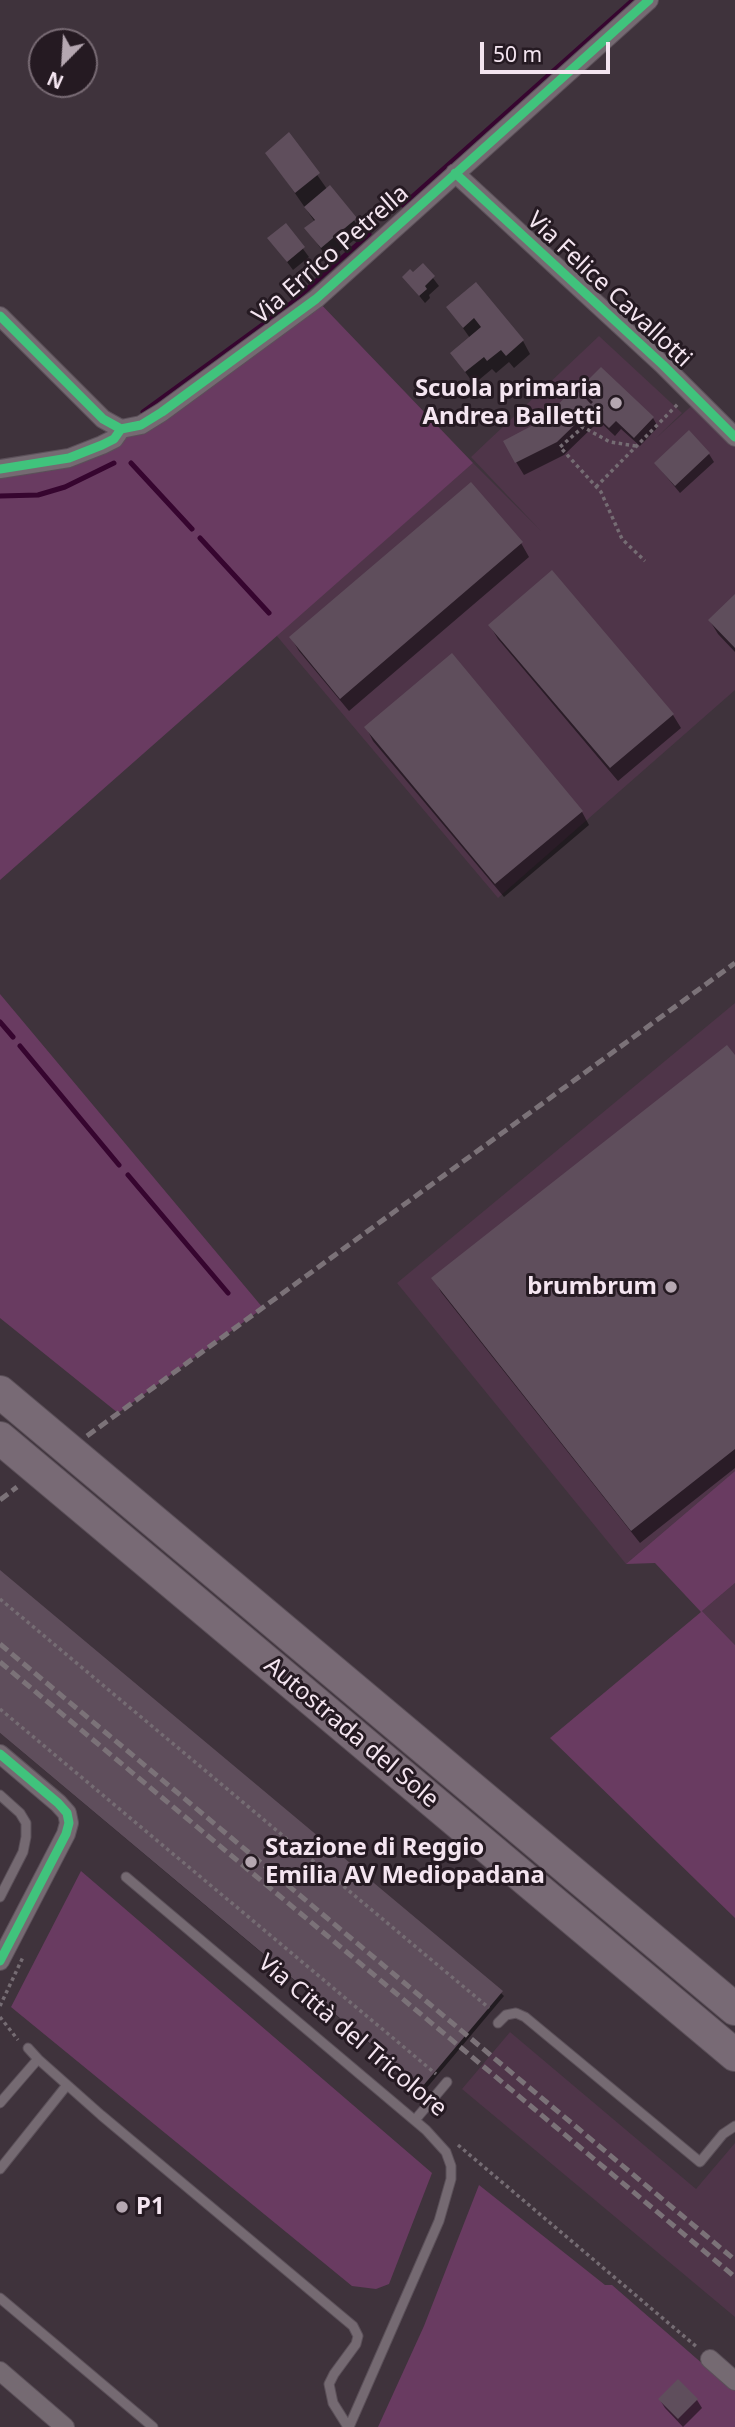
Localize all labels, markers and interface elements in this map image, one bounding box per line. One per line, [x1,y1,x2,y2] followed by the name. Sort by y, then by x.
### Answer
[28,28,98,98] north arrow
[483,28,612,72] scale bar
[493,40,542,68] text: 50 m
[43,65,68,95] text: N
[247,179,415,331] street label: Via Errico Petrella
[521,206,697,374] street label: Via Felice Cavallotti
[415,375,602,431] place label: Scuola primaria Andrea Balletti
[608,395,624,411] marker: Scuola primaria Andrea Balletti
[527,1273,657,1301] place label: brumbrum
[663,1279,679,1295] marker: brumbrum
[258,1652,444,1814] street label: Autostrada del Sole
[265,1834,545,1890] place label: Stazione di Reggio Emilia AV Mediopadana
[243,1854,259,1870] marker: Stazione di Reggio Emilia AV Mediopadana
[252,1949,452,2123] street label: Via Città del Tricolore
[136,2193,165,2221] place label: P1
[114,2199,130,2215] marker: P1

